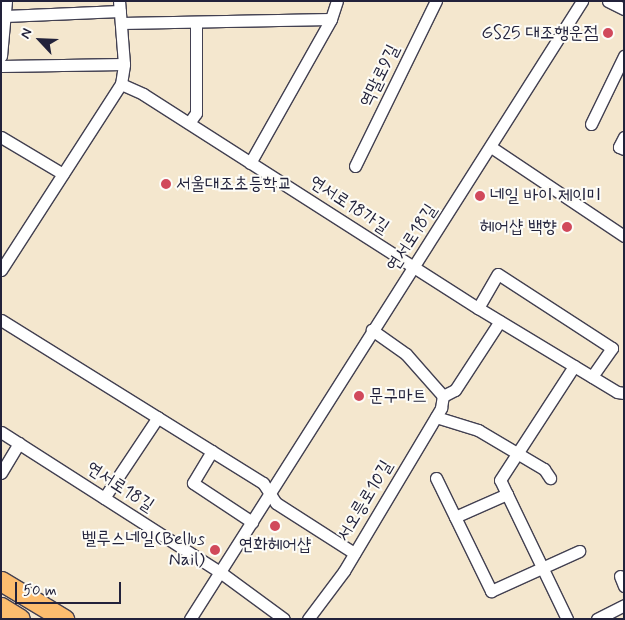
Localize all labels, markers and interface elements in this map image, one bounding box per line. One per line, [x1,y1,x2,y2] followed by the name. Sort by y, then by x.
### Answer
[15,15,65,65] north arrow
[481,22,598,44] place label: GS25 대조행운점
[16,26,37,42] text: N
[602,27,614,39] marker: GS25 대조행운점
[356,41,404,111] street label: 역말로9길
[305,171,393,239] street label: 연서로18가길
[176,173,292,195] place label: 서울대조초등학교
[160,178,172,190] marker: 서울대조초등학교
[490,185,601,207] place label: 네일 바이 제이미
[474,190,486,202] marker: 네일 바이 제이미
[382,200,442,276] street label: 연서로18길
[480,216,557,238] place label: 헤어샵 백향
[561,221,573,233] marker: 헤어샵 백향
[369,385,427,407] place label: 문구마트
[353,390,365,402] marker: 문구마트
[82,457,158,517] street label: 연서로18길
[332,457,398,545] street label: 서오릉로10길
[269,520,281,532] marker: 연화헤어샵
[82,529,205,572] place label: 벨루스네일(Bellus Nail)
[239,534,311,556] place label: 연화헤어샵
[209,544,221,556] marker: 벨루스네일(Bellus Nail)
[18,572,124,604] scale bar
[23,581,57,601] text: 50 m

